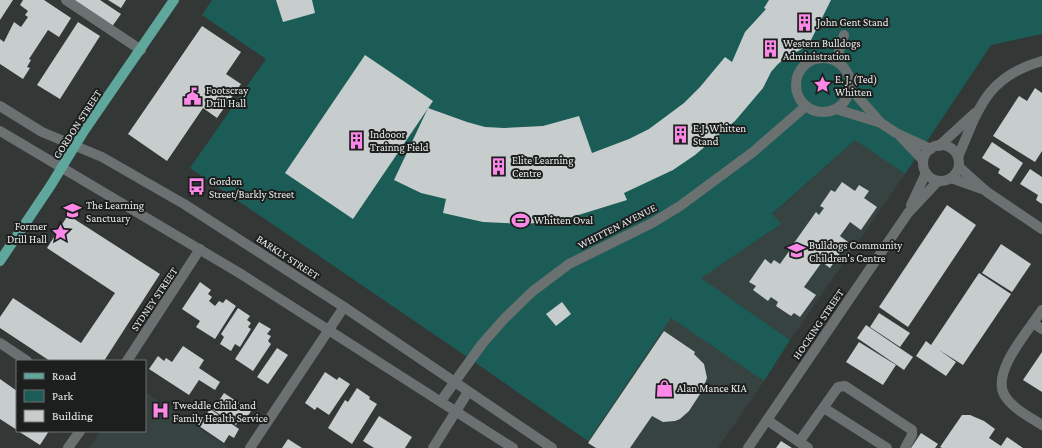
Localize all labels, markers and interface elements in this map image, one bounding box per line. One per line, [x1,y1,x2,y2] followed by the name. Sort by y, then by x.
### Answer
[794,12,814,32] building icon: John Gent Stand
[816,16,889,29] place label: John Gent Stand
[783,37,861,62] place label: Western Bulldogs Administration
[760,39,780,59] building icon: Western Bulldogs Administration
[835,73,877,98] place label: E. J. (Ted) Whitten
[812,75,832,95] place icon: E. J. (Ted) Whitten
[206,84,249,109] place label: Footscray Drill Hall
[183,86,203,106] public building icon: Footscray Drill Hall
[50,87,104,161] street label: GORDON STREET
[693,122,746,147] place label: E.J. Whitten Stand
[670,124,690,144] building icon: E.J. Whitten Stand
[370,128,429,154] place label: Indooor Trainng Field
[347,130,367,150] building icon: Indooor Trainng Field
[512,154,574,179] place label: Elite Learning Centre
[489,156,509,176] building icon: Elite Learning Centre
[209,175,295,201] place label: Gordon Street/Barkly Street
[186,177,206,197] bus stop icon: Gordon Street/Barkly Street
[86,199,145,225] place label: The Learning Sanctuary
[63,201,83,221] school or university icon: The Learning Sanctuary
[576,201,658,251] street label: WHITTEN AVENUE
[511,210,531,230] sports icon: Whitten Oval
[534,214,593,226] place label: Whitten Oval
[7,220,47,245] place label: Former Drill Hall
[50,222,70,242] place icon: Former Drill Hall
[254,232,322,282] street label: BARKLY STREET
[809,239,903,264] place label: Bulldogs Community Children's Centre
[786,241,806,261] school or university icon: Bulldogs Community Children's Centre
[128,265,180,333] street label: SYDNEY STREET
[790,287,846,361] street label: HOCKING STREET
[16,360,146,432] legend
[52,369,77,383] text: Road
[654,378,674,398] shop icon: Alan Mance KIA
[677,382,747,394] place label: Alan Mance KIA
[52,389,74,403] text: Park
[173,399,268,425] place label: Tweddle Child and Family Health Service
[150,401,170,421] hospital icon: Tweddle Child and Family Health Service
[52,409,93,423] text: Building

